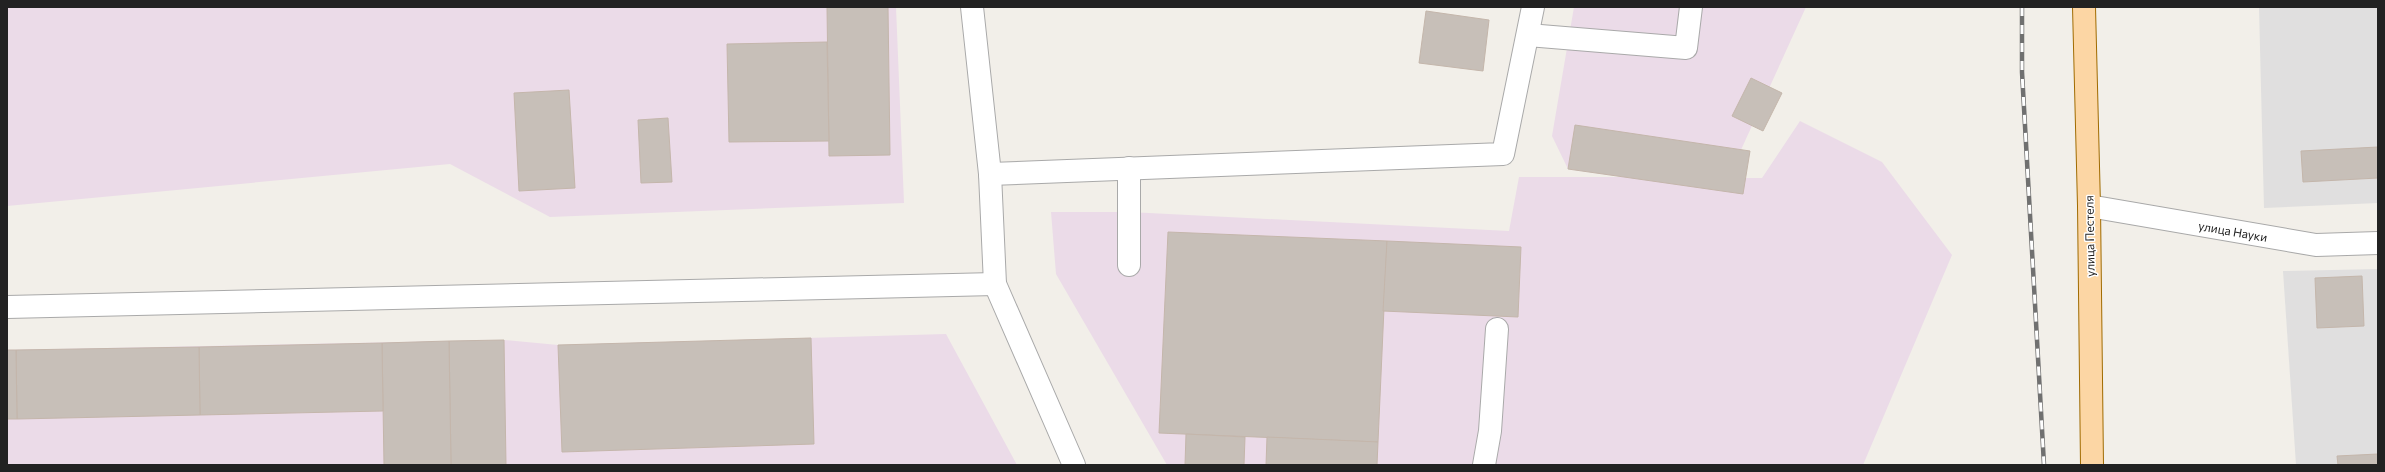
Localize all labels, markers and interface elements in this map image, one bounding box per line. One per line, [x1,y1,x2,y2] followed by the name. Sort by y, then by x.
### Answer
[2081,195,2097,277] street label: улица Пестеля
[2197,218,2269,244] street label: улица Науки

